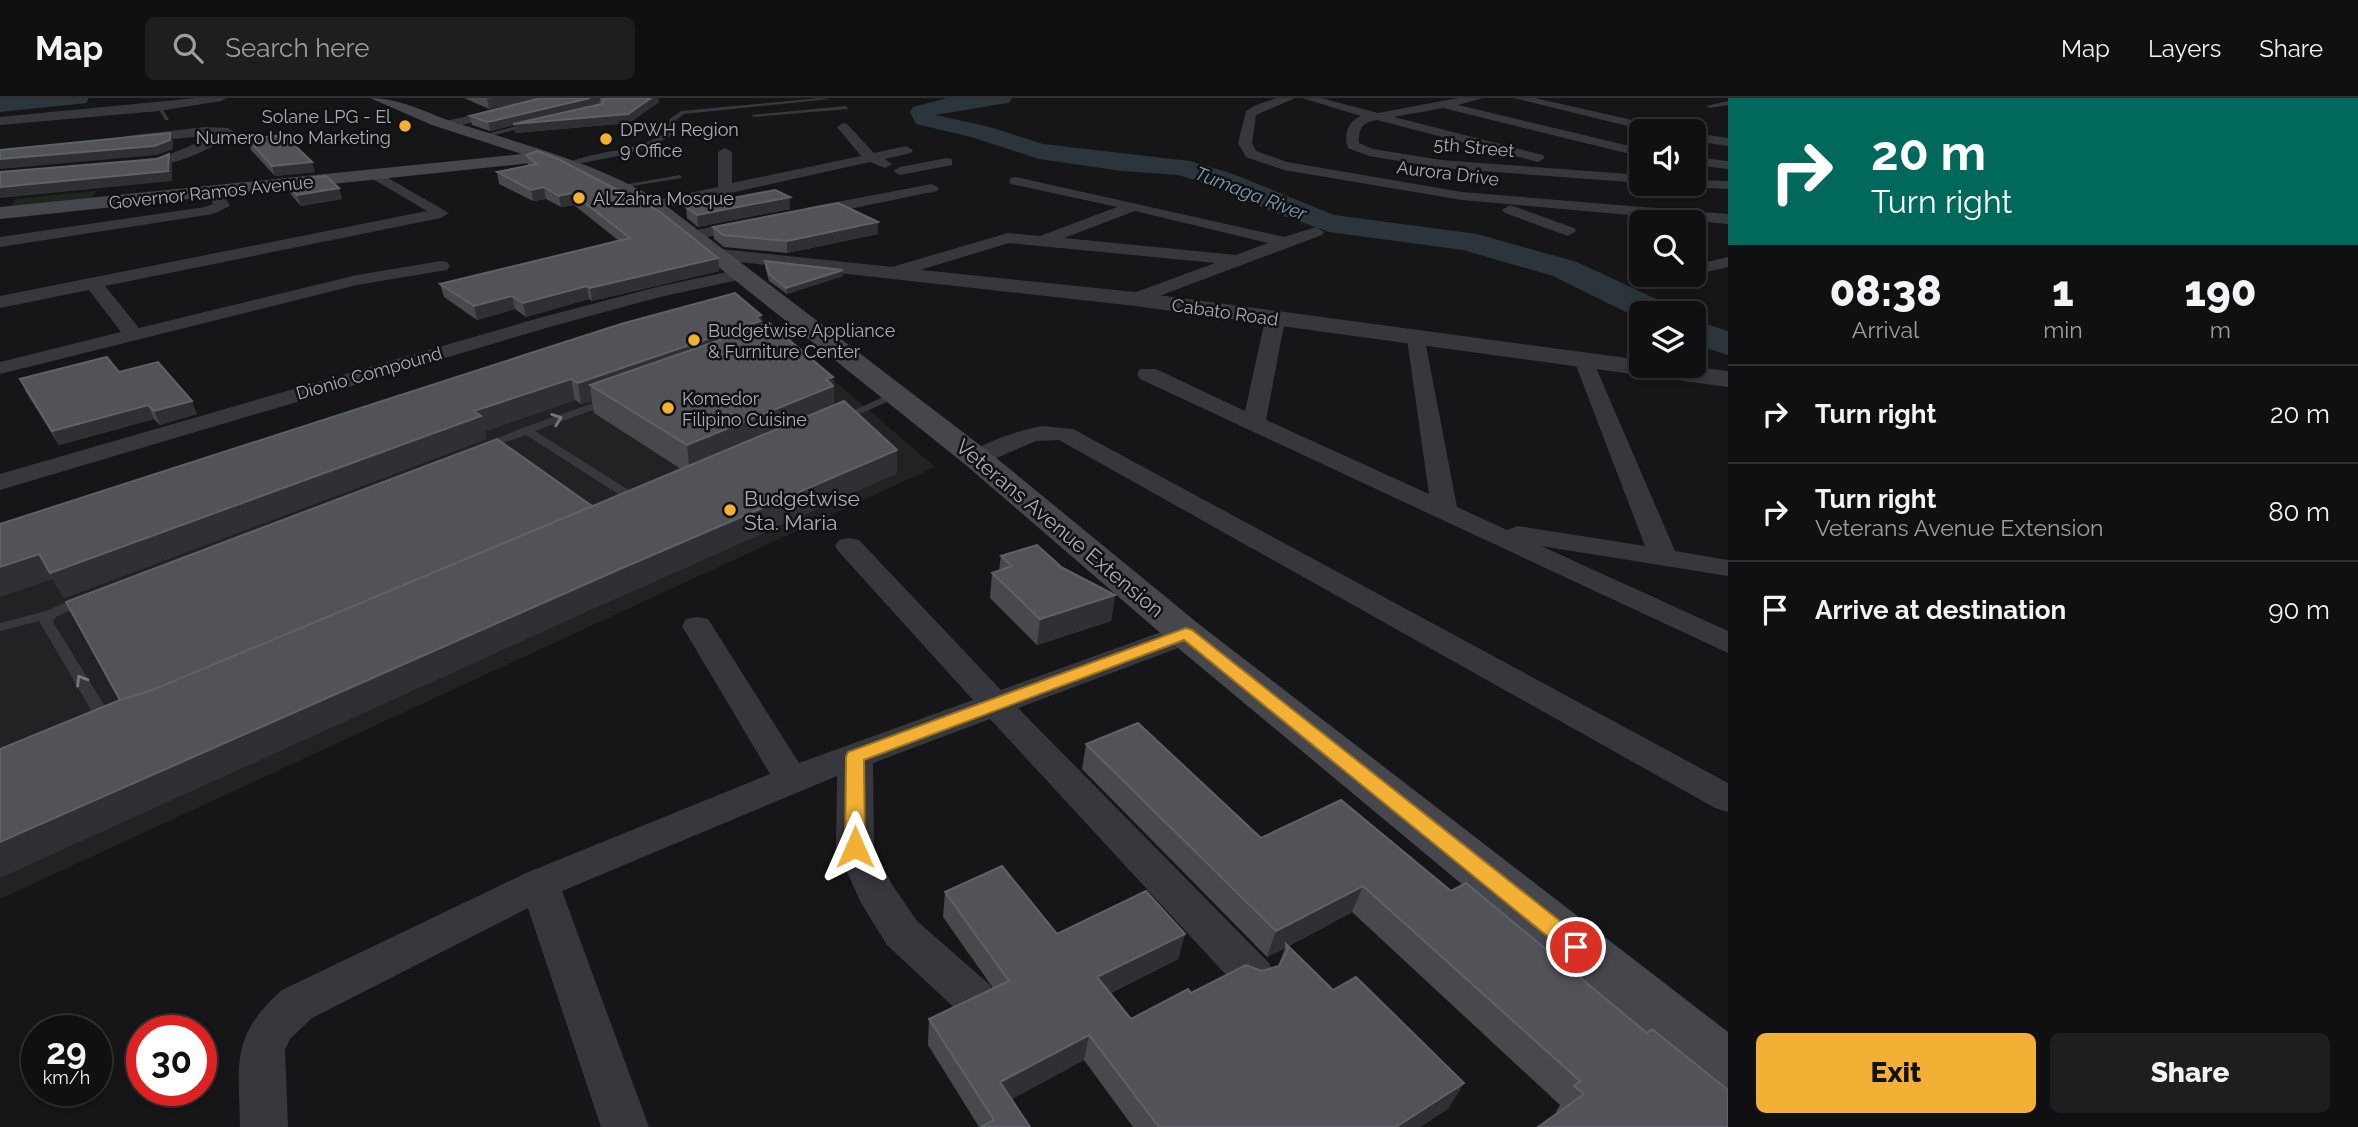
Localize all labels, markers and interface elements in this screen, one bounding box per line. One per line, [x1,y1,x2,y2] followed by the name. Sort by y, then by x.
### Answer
[145,17,635,80] search box
[35,29,103,68] text: Map
[169,29,207,67] icon: search
[225,33,370,63] text: Search here
[2061,34,2110,63] text: Map
[2148,34,2221,63] text: Layers
[2259,34,2323,63] text: Share
[196,106,391,148] place label: Solane LPG - El Numero Uno Marketing
[397,118,413,134] marker: Solane LPG - El Numero Uno Marketing
[620,119,739,161] place label: DPWH Region 9 Office
[1629,119,1706,378] map controls
[1629,119,1706,196] button: sound
[1871,124,1986,181] text: 20 m
[1756,126,1847,217] icon: right
[598,131,614,147] marker: DPWH Region 9 Office
[1433,133,1515,161] street label: 5th Street
[1396,156,1501,190] street label: Aurora Drive
[1192,162,1311,225] water label: Tumaga River
[108,171,315,213] street label: Governor Ramos Avenue
[1871,183,2012,220] text: Turn right
[593,188,734,209] place label: Al Zahra Mosque
[571,190,587,206] marker: Al Zahra Mosque
[1629,210,1706,287] button: search
[1829,267,1942,316] text: 08:38
[2052,267,2074,316] text: 1
[2184,267,2257,316] text: 190
[1170,294,1280,330] street label: Cabato Road
[1629,301,1706,378] button: layers
[1852,316,1919,343] text: Arrival
[2043,316,2083,343] text: min
[2210,316,2231,343] text: m
[708,320,896,362] place label: Budgetwise Appliance & Furniture Center
[686,332,702,348] marker: Budgetwise Appliance & Furniture Center
[294,342,444,404] street label: Dionio Compound
[682,388,807,430] place label: Komedor Filipino Cuisine
[1756,395,1794,433] icon: right
[1815,399,1936,429] text: Turn right
[2270,399,2330,429] text: 20 m
[660,400,676,416] marker: Komedor Filipino Cuisine
[551,413,563,427] one-way arrow
[951,434,1169,622] street label: Veterans Avenue Extension
[1815,484,1936,514] text: Turn right
[744,486,860,535] place label: Budgetwise Sta. Maria
[1756,493,1794,531] icon: right
[2268,497,2330,527] text: 80 m
[722,502,738,518] marker: Budgetwise Sta. Maria
[1815,514,2104,541] text: Veterans Avenue Extension
[1756,591,1794,629] icon: arrive
[1815,595,2066,625] text: Arrive at destination
[2268,595,2330,625] text: 90 m
[77,674,90,687] one-way arrow
[818,810,892,884] position arrow
[1546,917,1606,977] pin
[1557,928,1595,966] icon: arrive
[126,1015,217,1106] speed limit sign: 30
[46,1031,87,1072] text: 29
[1756,1033,2036,1113] button: Exit
[2050,1033,2330,1113] button: Share
[43,1067,90,1088] text: km/h

